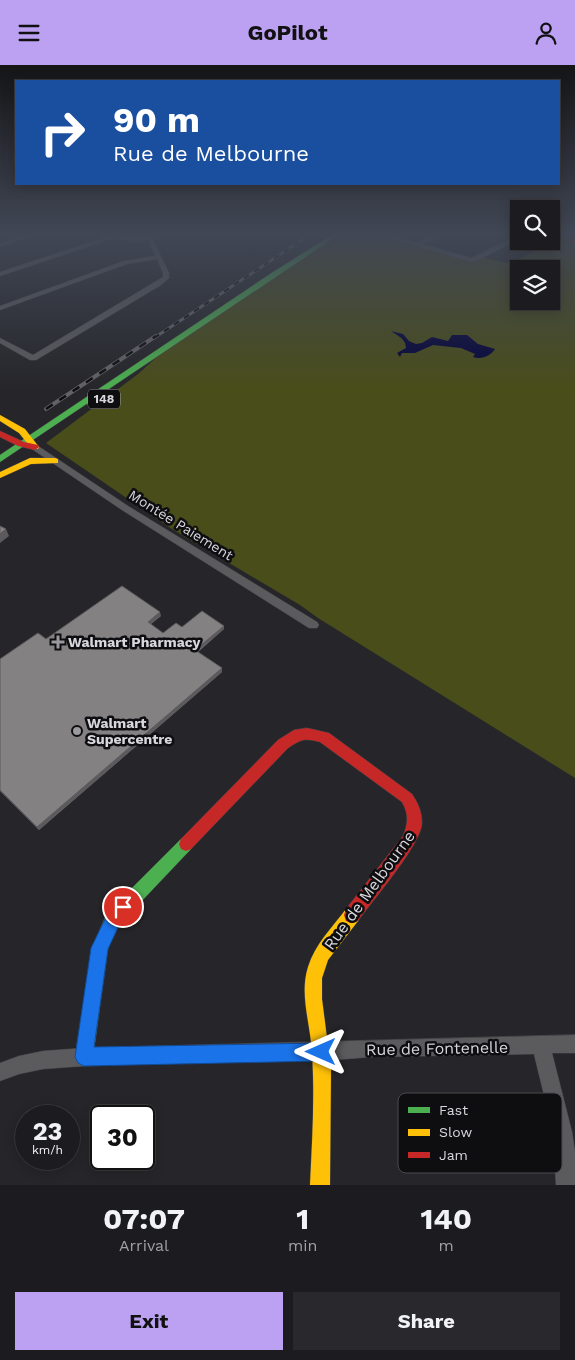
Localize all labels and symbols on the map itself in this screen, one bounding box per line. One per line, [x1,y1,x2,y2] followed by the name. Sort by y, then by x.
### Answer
[88,389,120,409] road number: 148
[126,486,236,564] street label: Montée Paiement
[68,634,201,650] place label: Walmart Pharmacy
[52,636,64,648] marker: Walmart Pharmacy
[87,715,172,747] place label: Walmart Supercentre
[71,725,83,737] marker: Walmart Supercentre
[320,827,419,954] street label: Rue de Melbourne
[102,886,144,928] pin
[294,1025,346,1077] position arrow
[366,1038,508,1059] street label: Rue de Fontenelle
[398,1093,562,1173] legend
[439,1102,468,1118] text: Fast
[90,1105,155,1170] speed limit sign: 30
[439,1124,472,1140] text: Slow
[439,1147,468,1163] text: Jam

